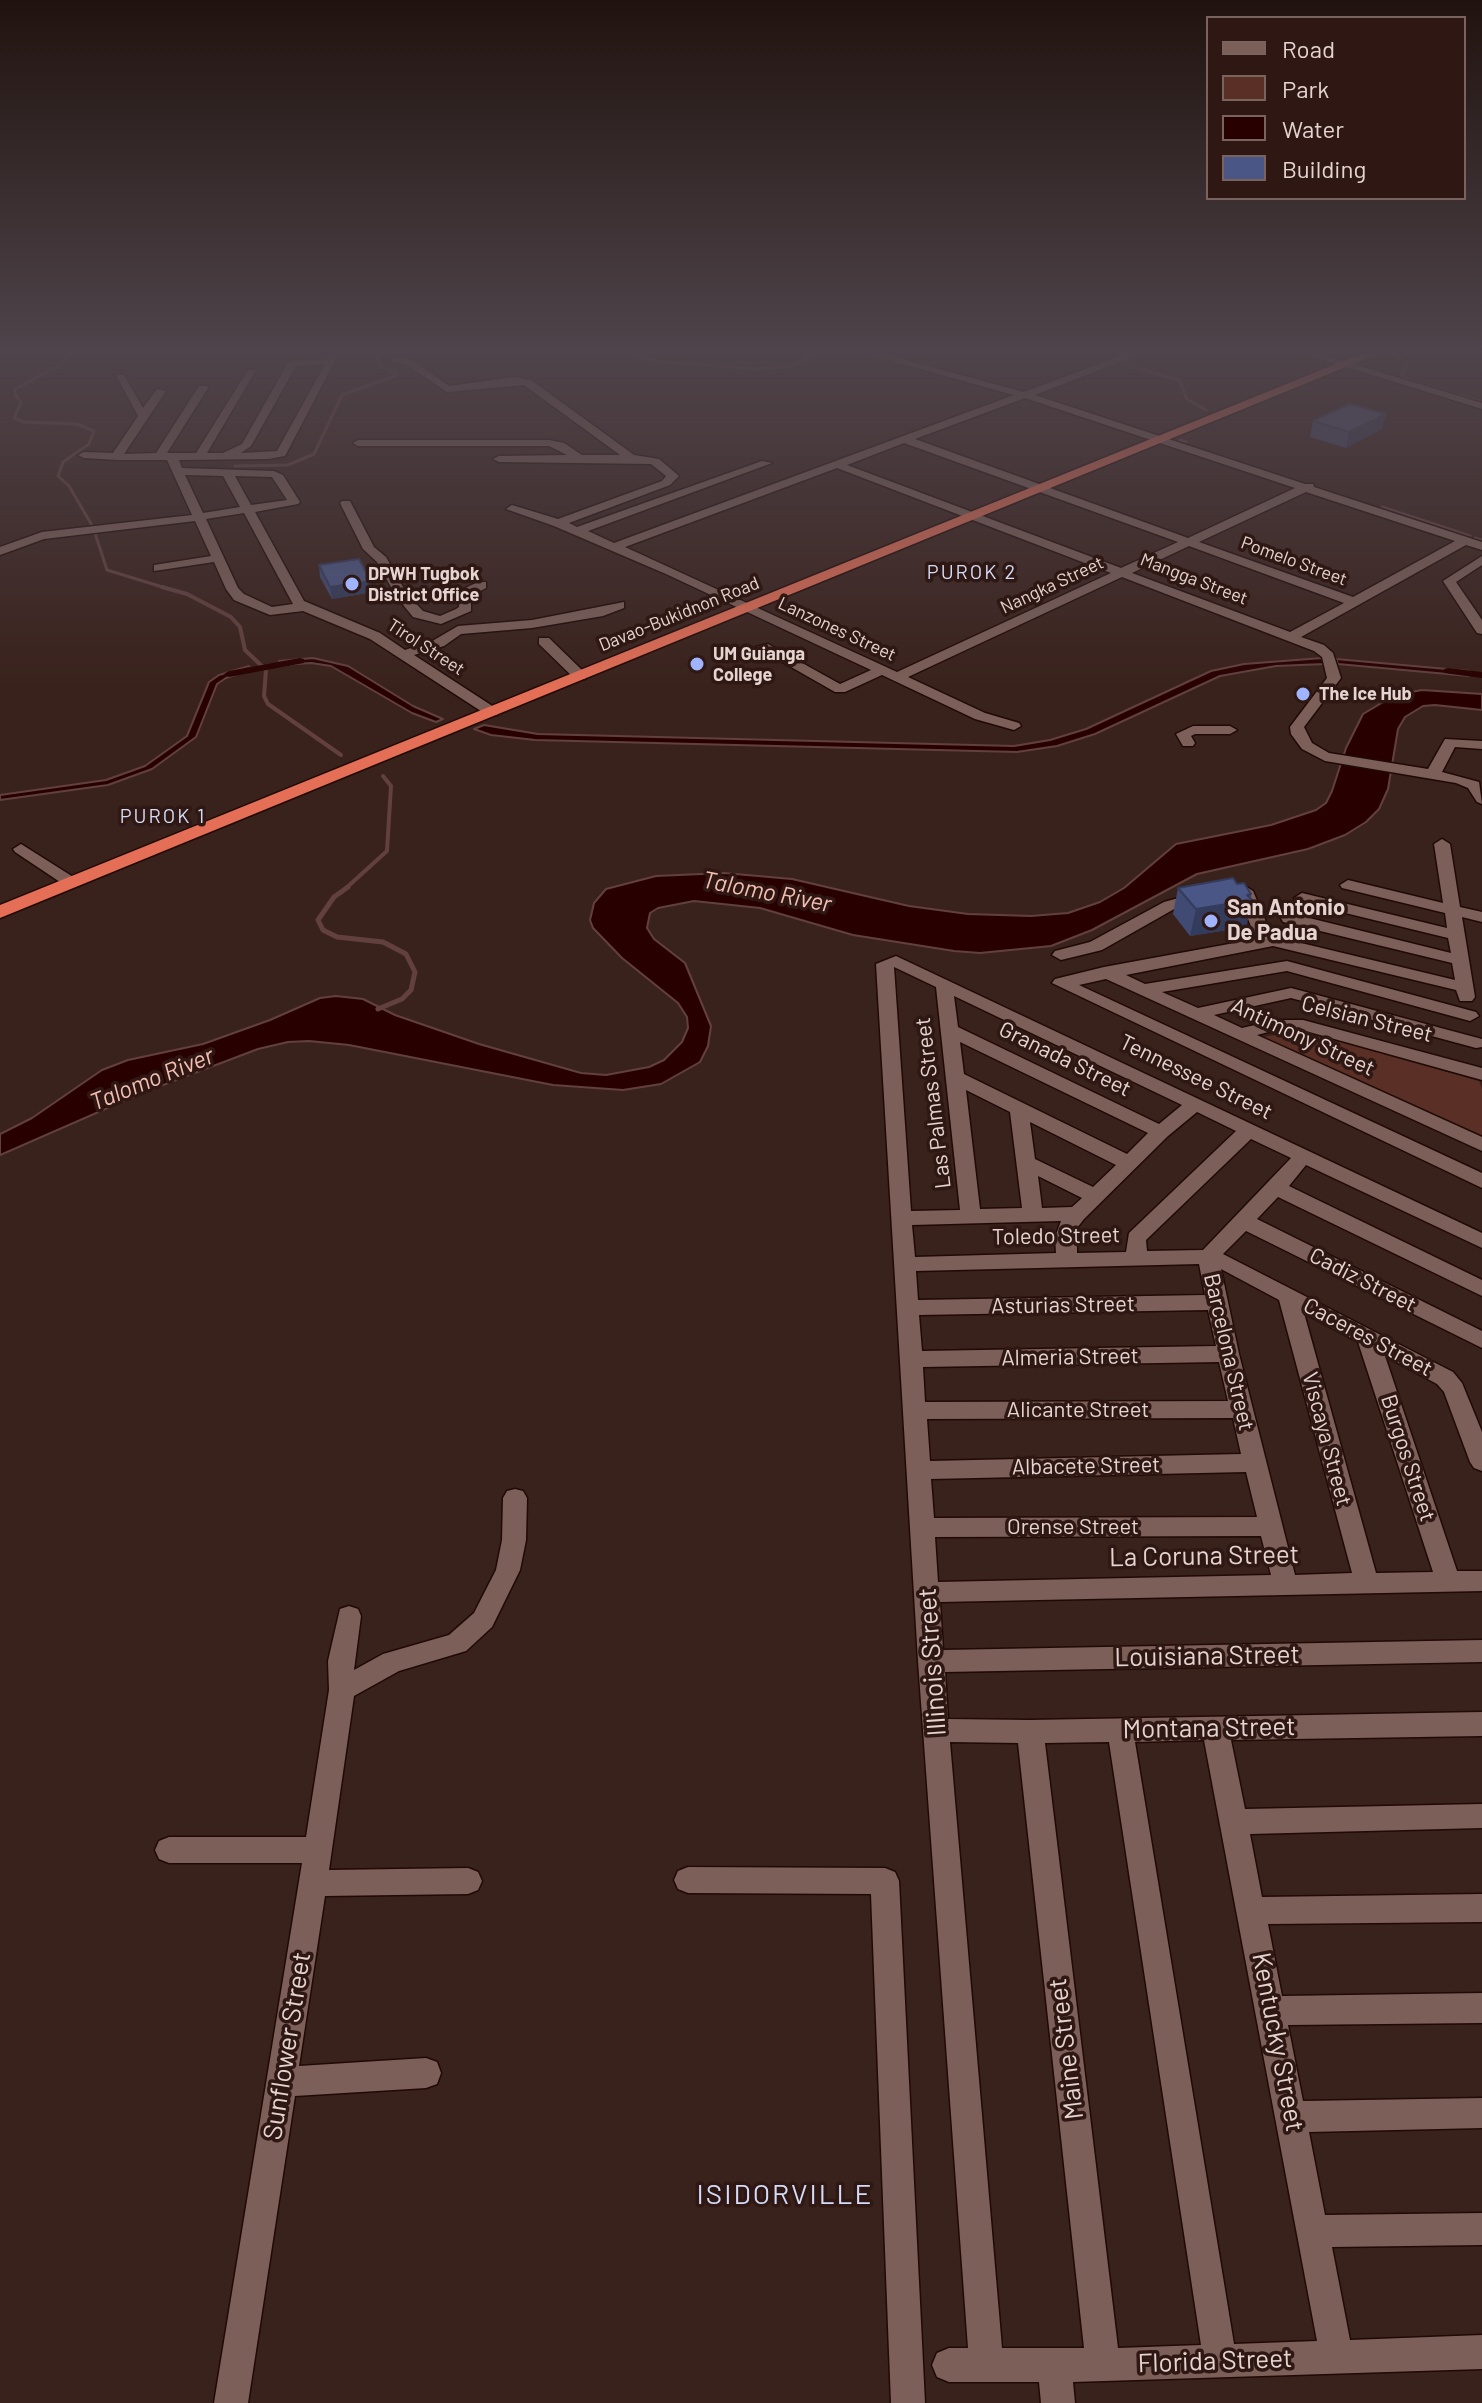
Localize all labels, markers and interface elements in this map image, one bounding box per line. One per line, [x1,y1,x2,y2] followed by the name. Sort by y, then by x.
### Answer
[1206,16,1466,200] legend
[1282,34,1335,63] text: Road
[1282,74,1329,103] text: Park
[1282,114,1344,143] text: Water
[1282,154,1366,183] text: Building
[1238,532,1350,590] street label: Pomelo Street
[1137,549,1251,609] street label: Mangga Street
[997,552,1107,618] street label: Nangka Street
[927,560,1017,584] district label: PUROK 2
[368,563,479,606] place label: DPWH Tugbok District Office
[596,572,762,656] street label: Davao-Bukidnon Road
[343,575,361,593] marker: DPWH Tugbok District Office
[775,592,899,666] street label: Lanzones Street
[383,614,469,680] street label: Tirol Street
[713,643,805,686] place label: UM Guianga College
[688,655,706,673] marker: UM Guianga College
[1319,683,1412,705] place label: The Ice Hub
[1294,685,1312,703] marker: The Ice Hub
[120,804,206,828] district label: PUROK 1
[700,865,834,919] water label: Talomo River
[1227,895,1345,946] place label: San Antonio De Padua
[1202,912,1220,930] marker: San Antonio De Padua
[1299,990,1435,1048] street label: Celsian Street
[1227,992,1379,1082] street label: Antimony Street
[909,1016,957,1190] street label: Las Palmas Street
[995,1016,1135,1102] street label: Granada Street
[1115,1029,1277,1125] street label: Tennessee Street
[86,1041,218,1117] water label: Talomo River
[992,1222,1120,1250] street label: Toledo Street
[1305,1242,1421,1318] street label: Cadiz Street
[1198,1271,1260,1433] street label: Barcelona Street
[991,1291,1135,1319] street label: Asturias Street
[1299,1292,1437,1382] street label: Caceres Street
[1001,1343,1139,1371] street label: Almeria Street
[1296,1369,1358,1509] street label: Viscaya Street
[1375,1391,1441,1525] street label: Burgos Street
[1007,1397,1149,1423] street label: Alicante Street
[1012,1452,1160,1480] street label: Albacete Street
[1007,1514,1139,1540] street label: Orense Street
[1109,1539,1299,1573] street label: La Coruna Street
[911,1587,953,1737] street label: Illinois Street
[1114,1639,1300,1673] street label: Louisiana Street
[1122,1711,1296,1745] street label: Montana Street
[257,1950,317,2142] street label: Sunflower Street
[1245,1950,1311,2134] street label: Kentucky Street
[1042,1976,1090,2122] street label: Maine Street
[697,2178,873,2212] district label: ISIDORVILLE
[1137,2343,1293,2379] street label: Florida Street

